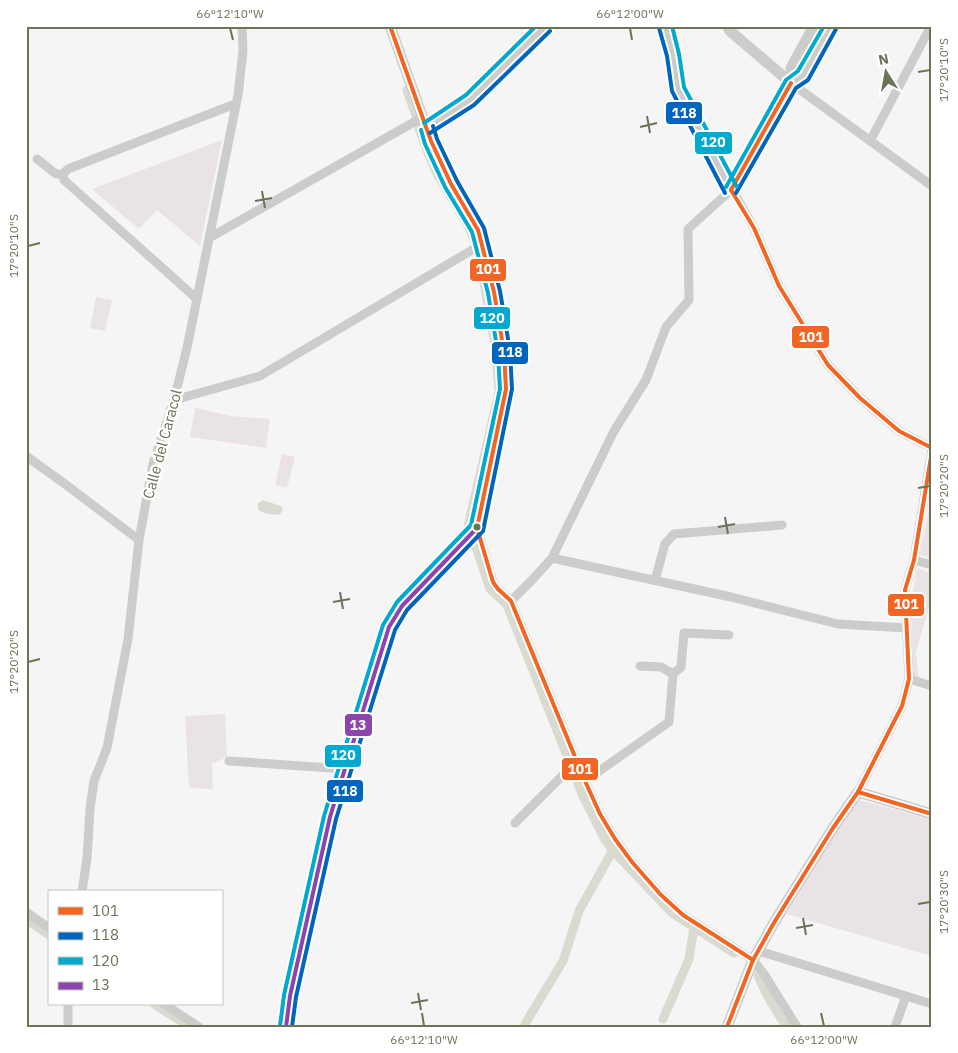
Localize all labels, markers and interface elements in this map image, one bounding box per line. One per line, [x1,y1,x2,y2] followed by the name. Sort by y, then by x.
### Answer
[196,6,264,21] text: 66°12'10"W
[596,6,664,21] text: 66°12'00"W
[936,38,951,102] text: 17°20'10"S
[860,48,910,98] north arrow
[877,49,890,69] text: N
[665,101,703,125] line badge: 118
[671,104,697,122] text: 118
[694,131,733,155] line badge: 120
[700,133,726,151] text: 120
[6,214,21,278] text: 17°20'10"S
[469,258,507,282] line badge: 101
[475,260,501,278] text: 101
[473,306,511,330] line badge: 120
[479,309,505,327] text: 120
[791,325,830,349] line badge: 101
[798,328,824,346] text: 101
[491,341,529,365] line badge: 118
[497,343,523,361] text: 118
[138,387,186,501] street label: Calle del Caracol
[936,454,951,518] text: 17°20'20"S
[472,522,482,532] unlabelled marker
[887,593,925,617] line badge: 101
[893,595,919,613] text: 101
[6,630,21,694] text: 17°20'20"S
[344,713,373,737] line badge: 13
[350,716,366,734] text: 13
[324,744,362,768] line badge: 120
[330,746,356,764] text: 120
[561,757,599,781] line badge: 101
[567,760,593,778] text: 101
[326,779,364,803] line badge: 118
[332,782,358,800] text: 118
[936,870,951,934] text: 17°20'30"S
[48,890,222,1006] legend
[92,901,119,920] text: 101
[92,925,119,944] text: 118
[92,951,119,970] text: 120
[92,975,110,994] text: 13
[390,1032,458,1047] text: 66°12'10"W
[790,1032,858,1047] text: 66°12'00"W

